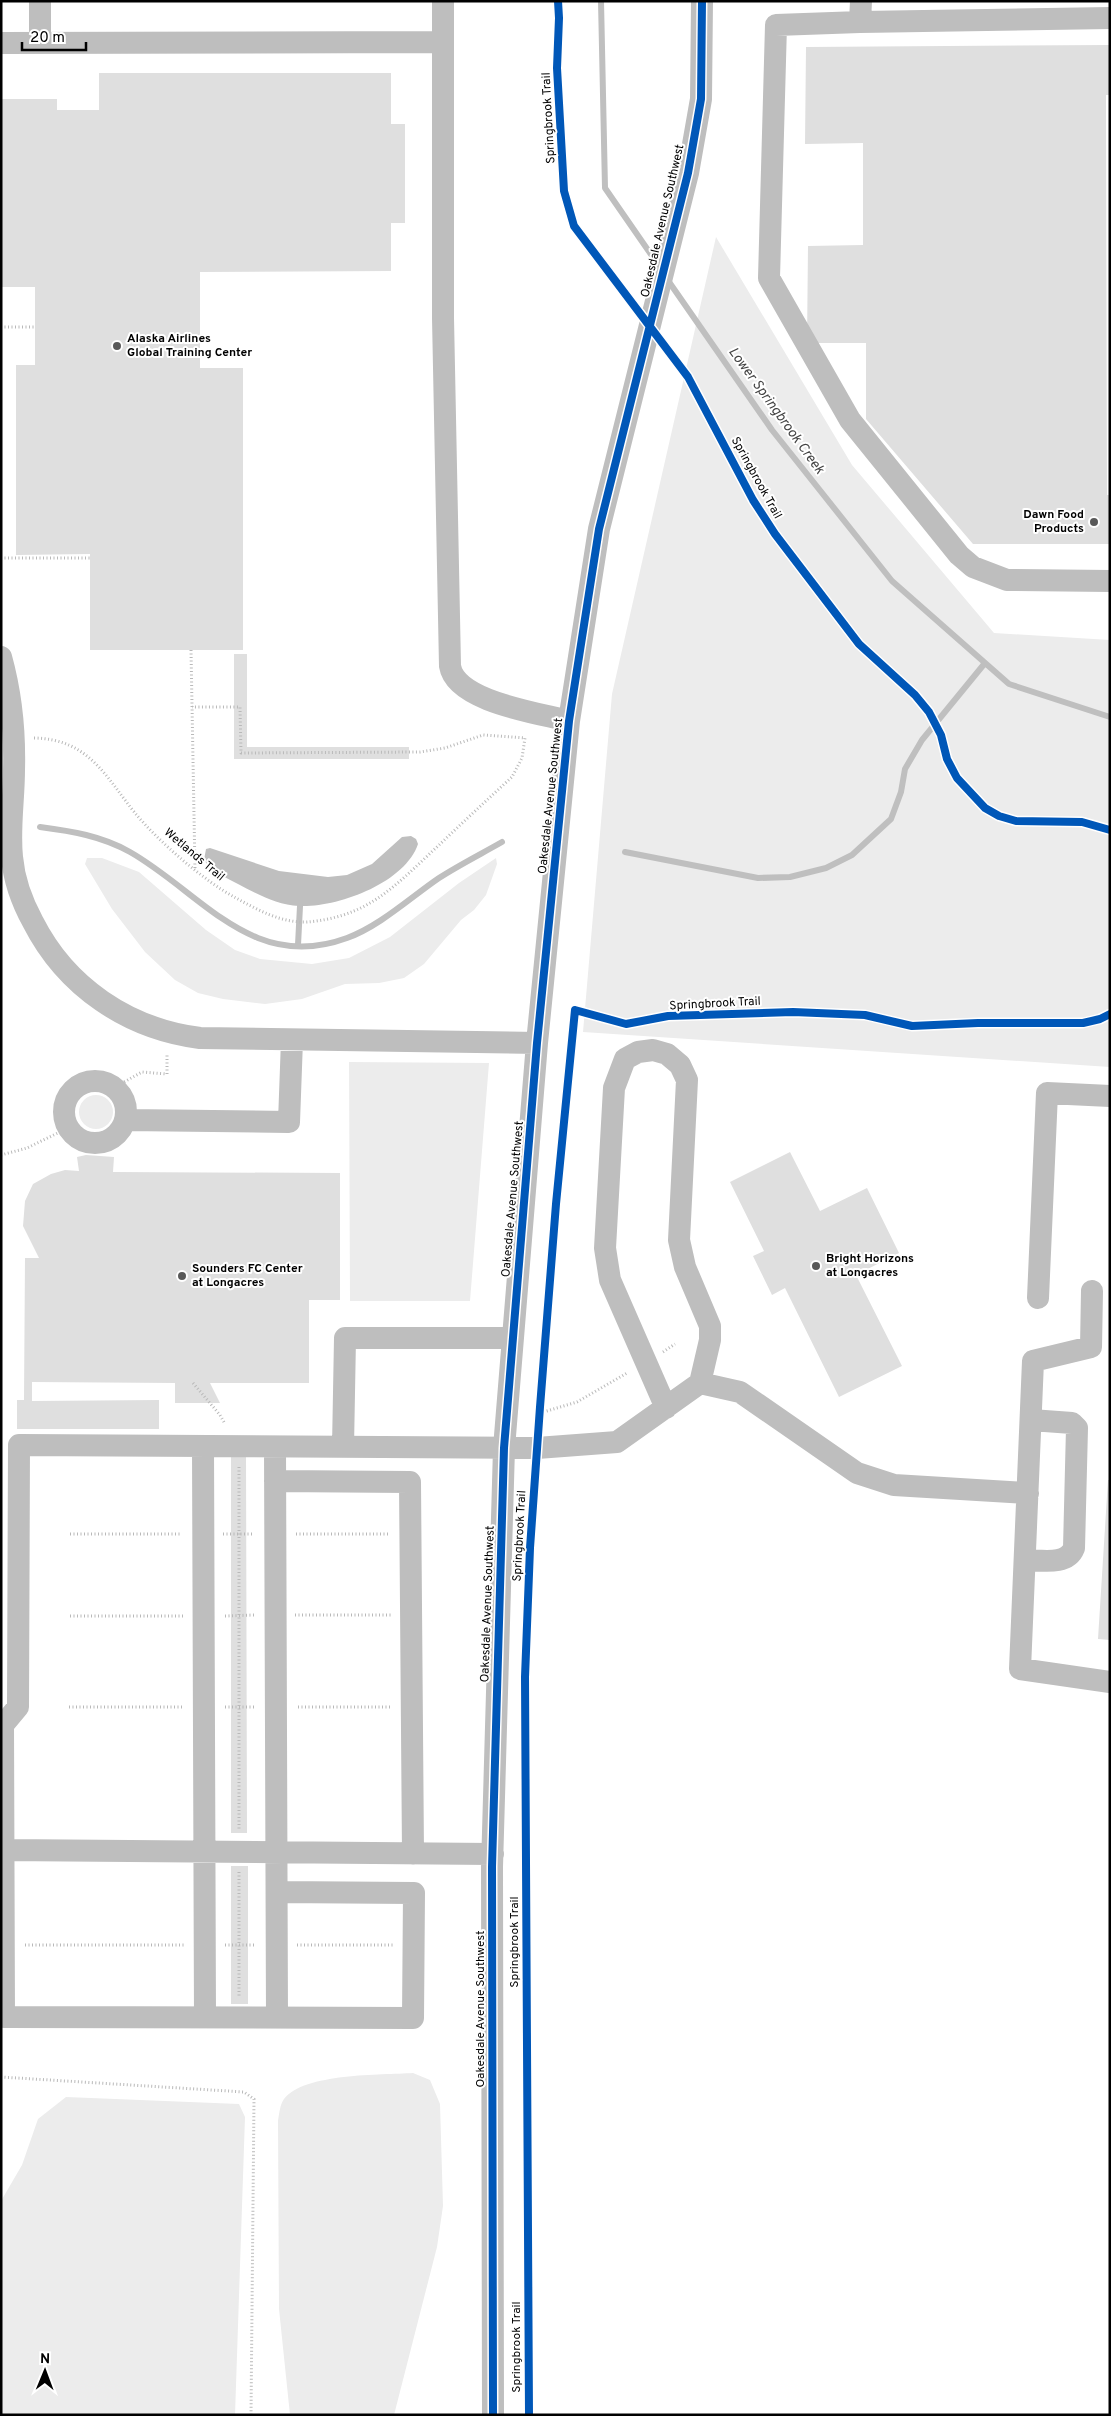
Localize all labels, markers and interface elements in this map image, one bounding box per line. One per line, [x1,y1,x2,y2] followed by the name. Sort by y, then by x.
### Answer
[22,20,86,52] scale bar
[30,29,65,48] text: 20 m
[539,72,559,164] street label: Springbrook Trail
[638,143,688,299] street label: Oakesdale Avenue Southwest
[127,331,252,361] place label: Alaska Airlines Global Training Center
[111,340,123,352] marker: Alaska Airlines Global Training Center
[724,344,828,478] water label: Lower Springbrook Creek
[727,434,785,522] street label: Springbrook Trail
[1023,507,1084,537] place label: Dawn Food Products
[1088,516,1100,528] marker: Dawn Food Products
[535,717,567,875] street label: Oakesdale Avenue Southwest
[160,825,228,885] street label: Wetlands Trail
[669,994,761,1014] street label: Springbrook Trail
[498,1120,528,1278] street label: Oakesdale Avenue Southwest
[826,1251,914,1281] place label: Bright Horizons at Longacres
[810,1260,822,1272] marker: Bright Horizons at Longacres
[192,1261,303,1291] place label: Sounders FC Center at Longacres
[176,1270,188,1282] marker: Sounders FC Center at Longacres
[510,1490,530,1582] street label: Springbrook Trail
[477,1525,499,1683] street label: Oakesdale Avenue Southwest
[507,1896,523,1988] street label: Springbrook Trail
[473,1931,489,2087] street label: Oakesdale Avenue Southwest
[509,2301,525,2393] street label: Springbrook Trail
[20,2346,70,2396] north arrow
[40,2351,50,2368] text: N

